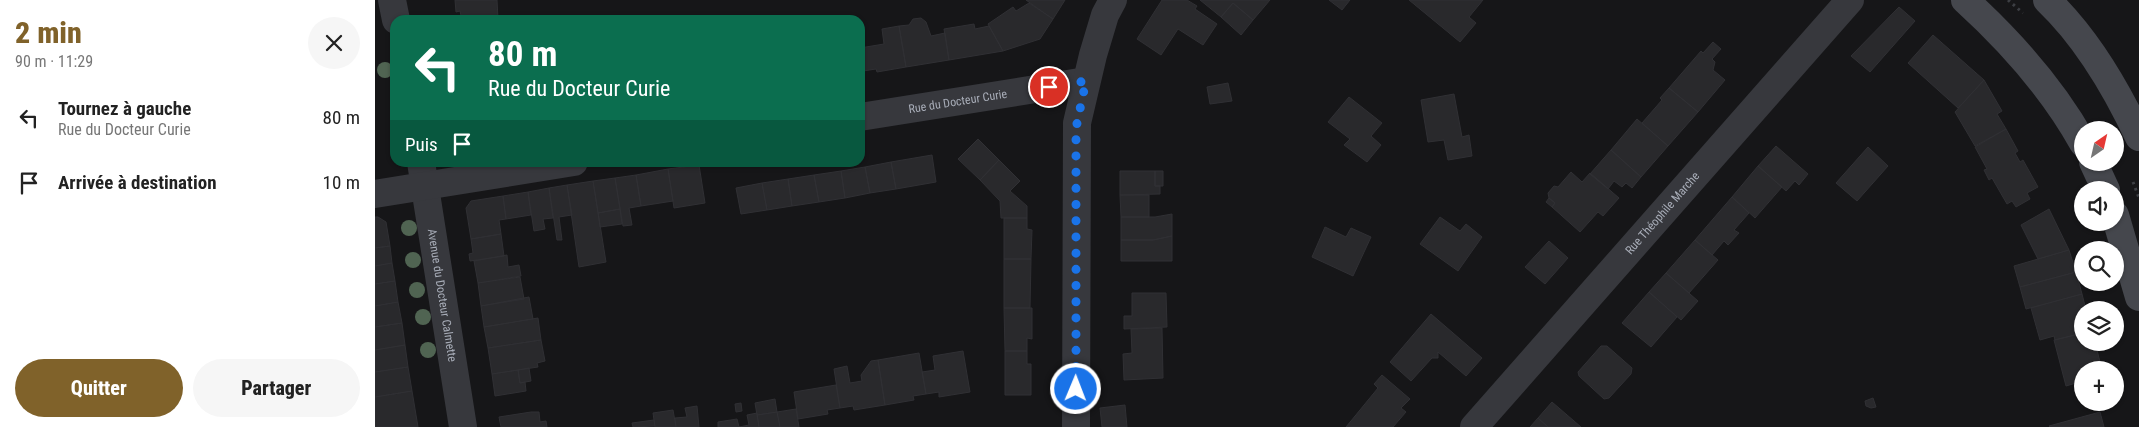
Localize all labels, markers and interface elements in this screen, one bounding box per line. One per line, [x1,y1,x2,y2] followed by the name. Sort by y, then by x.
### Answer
[15,15,82,50] text: 2 min
[308,17,360,69] button: close
[488,34,557,75] text: 80 m
[405,35,470,100] icon: left
[15,52,93,71] text: 90 m · 11:29
[1028,66,1070,108] pin
[1035,73,1063,101] icon: arrive
[488,76,670,101] text: Rue du Docteur Curie
[907,87,1008,116] street label: Rue du Docteur Curie
[58,97,191,120] text: Tournez à gauche
[15,104,43,132] icon: left
[323,106,360,129] text: 80 m
[58,120,191,139] text: Rue du Docteur Curie
[2074,121,2124,171] north arrow
[2074,121,2124,411] map controls
[448,130,476,158] icon: arrive
[405,133,438,156] text: Puis
[15,169,43,197] icon: arrive
[1622,169,1703,257] street label: Rue Théophile Marche
[58,171,217,194] text: Arrivée à destination
[323,171,360,194] text: 10 m
[2074,181,2124,231] button: sound
[425,228,460,363] street label: Avenue du Docteur Calmette
[2074,241,2124,291] button: search
[2074,301,2124,351] button: layers
[15,359,183,417] button: Quitter
[193,359,360,417] button: Partager
[2074,361,2124,411] button: +
[1049,362,1101,414] position arrow

